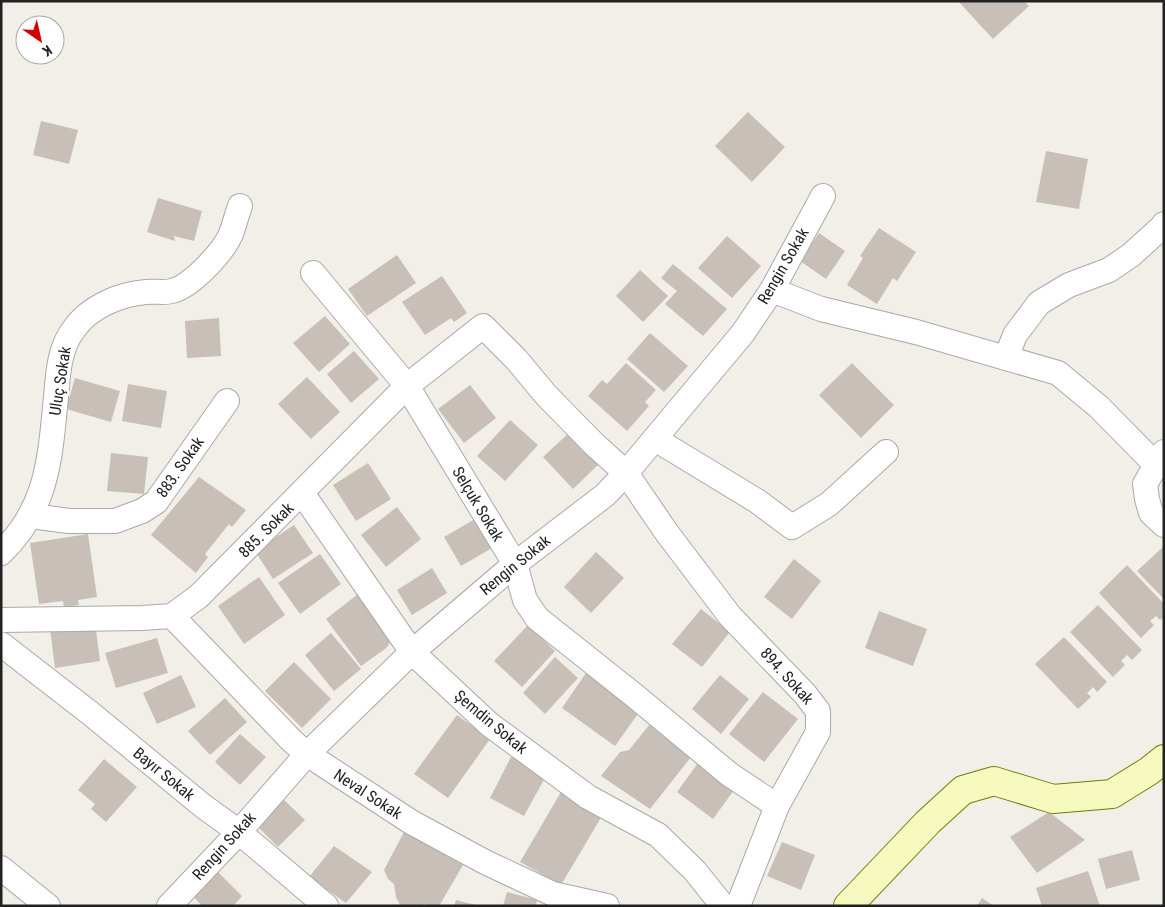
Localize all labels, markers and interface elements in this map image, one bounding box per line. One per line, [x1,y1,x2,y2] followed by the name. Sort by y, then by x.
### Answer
[15,15,65,65] north arrow
[39,42,55,60] text: K
[753,224,813,308] street label: Rengin Sokak
[45,344,75,417] street label: Uluç Sokak
[152,432,208,501] street label: 883. Sokak
[448,463,508,546] street label: Selçuk Sokak
[235,498,298,561] street label: 885. Sokak
[476,530,555,599] street label: Rengin Sokak
[757,644,818,709] street label: 894. Sokak
[451,686,532,758] street label: Şemdin Sokak
[129,743,199,805] street label: Bayır Sokak
[330,765,406,823] street label: Neval Sokak
[188,807,260,884] street label: Rengin Sokak

